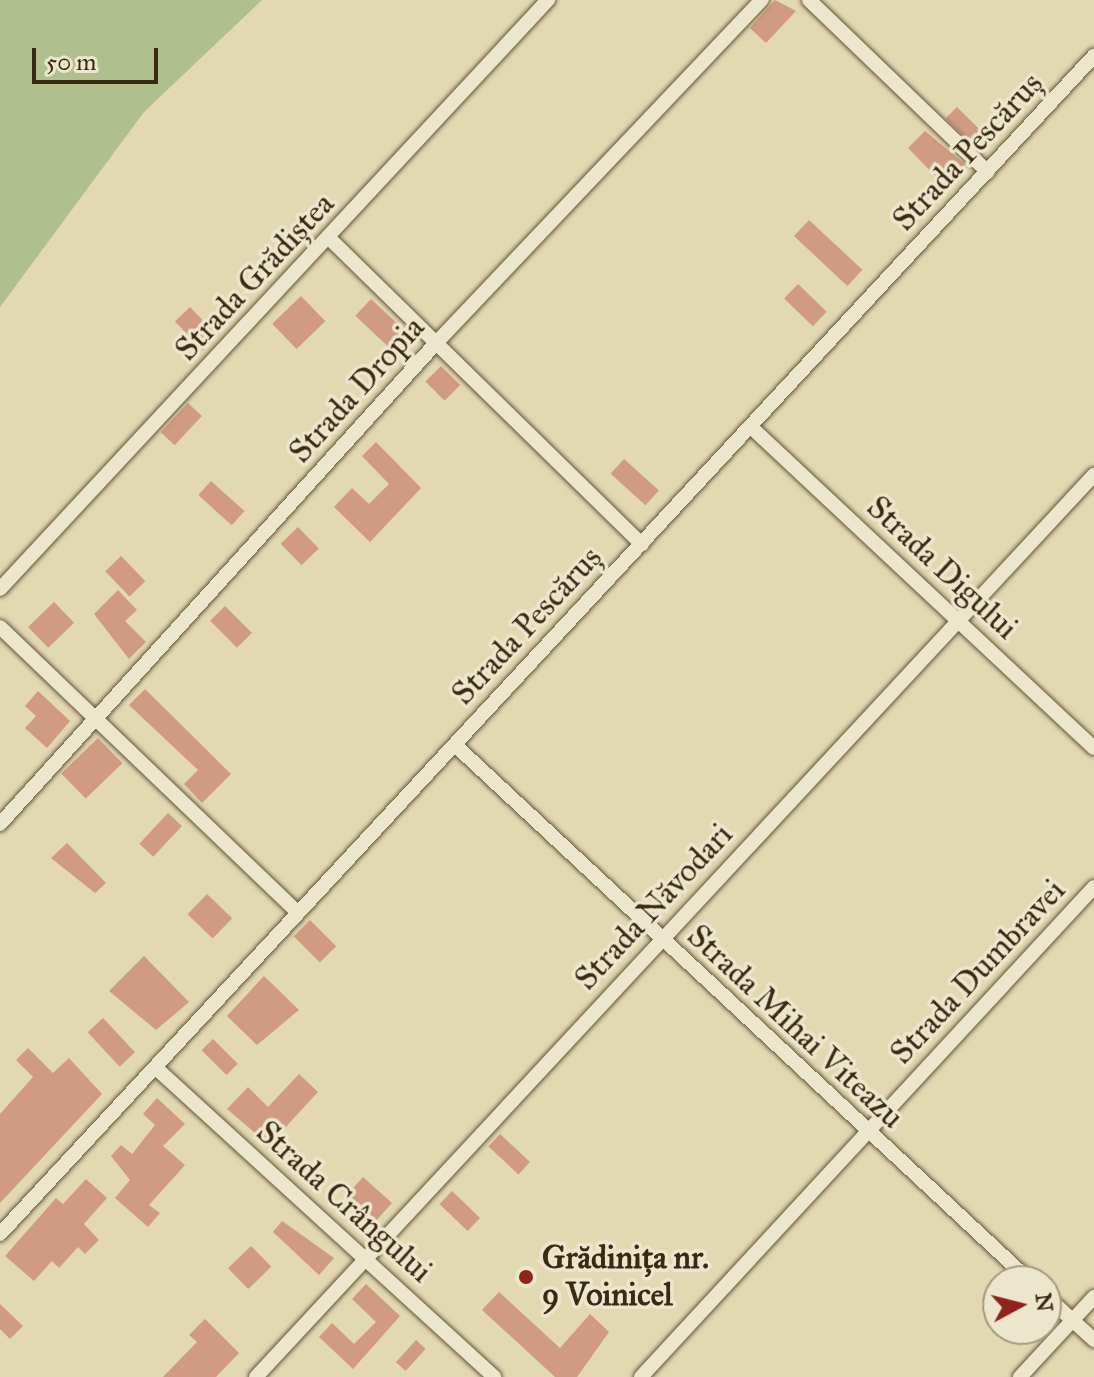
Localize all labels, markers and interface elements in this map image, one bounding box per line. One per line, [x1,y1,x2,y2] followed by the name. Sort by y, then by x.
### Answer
[36,32,162,82] scale bar
[46,47,96,77] text: 50 m
[885,65,1051,239] street label: Strada Pescăruș
[168,185,342,369] street label: Strada Grădiștea
[281,309,433,471] street label: Strada Dropia
[859,488,1025,648] street label: Strada Digului
[444,539,610,713] street label: Strada Pescăruș
[567,816,741,998] street label: Strada Năvodari
[883,872,1073,1072] street label: Strada Dumbravei
[679,917,911,1137] street label: Strada Mihai Viteazu
[248,1113,440,1291] street label: Strada Crângului
[542,1240,709,1315] place label: Grădinița nr. 9 Voinicel
[982,1265,1062,1345] north arrow
[517,1268,535,1286] marker: Grădinița nr. 9 Voinicel
[1030,1291,1059,1313] text: N

